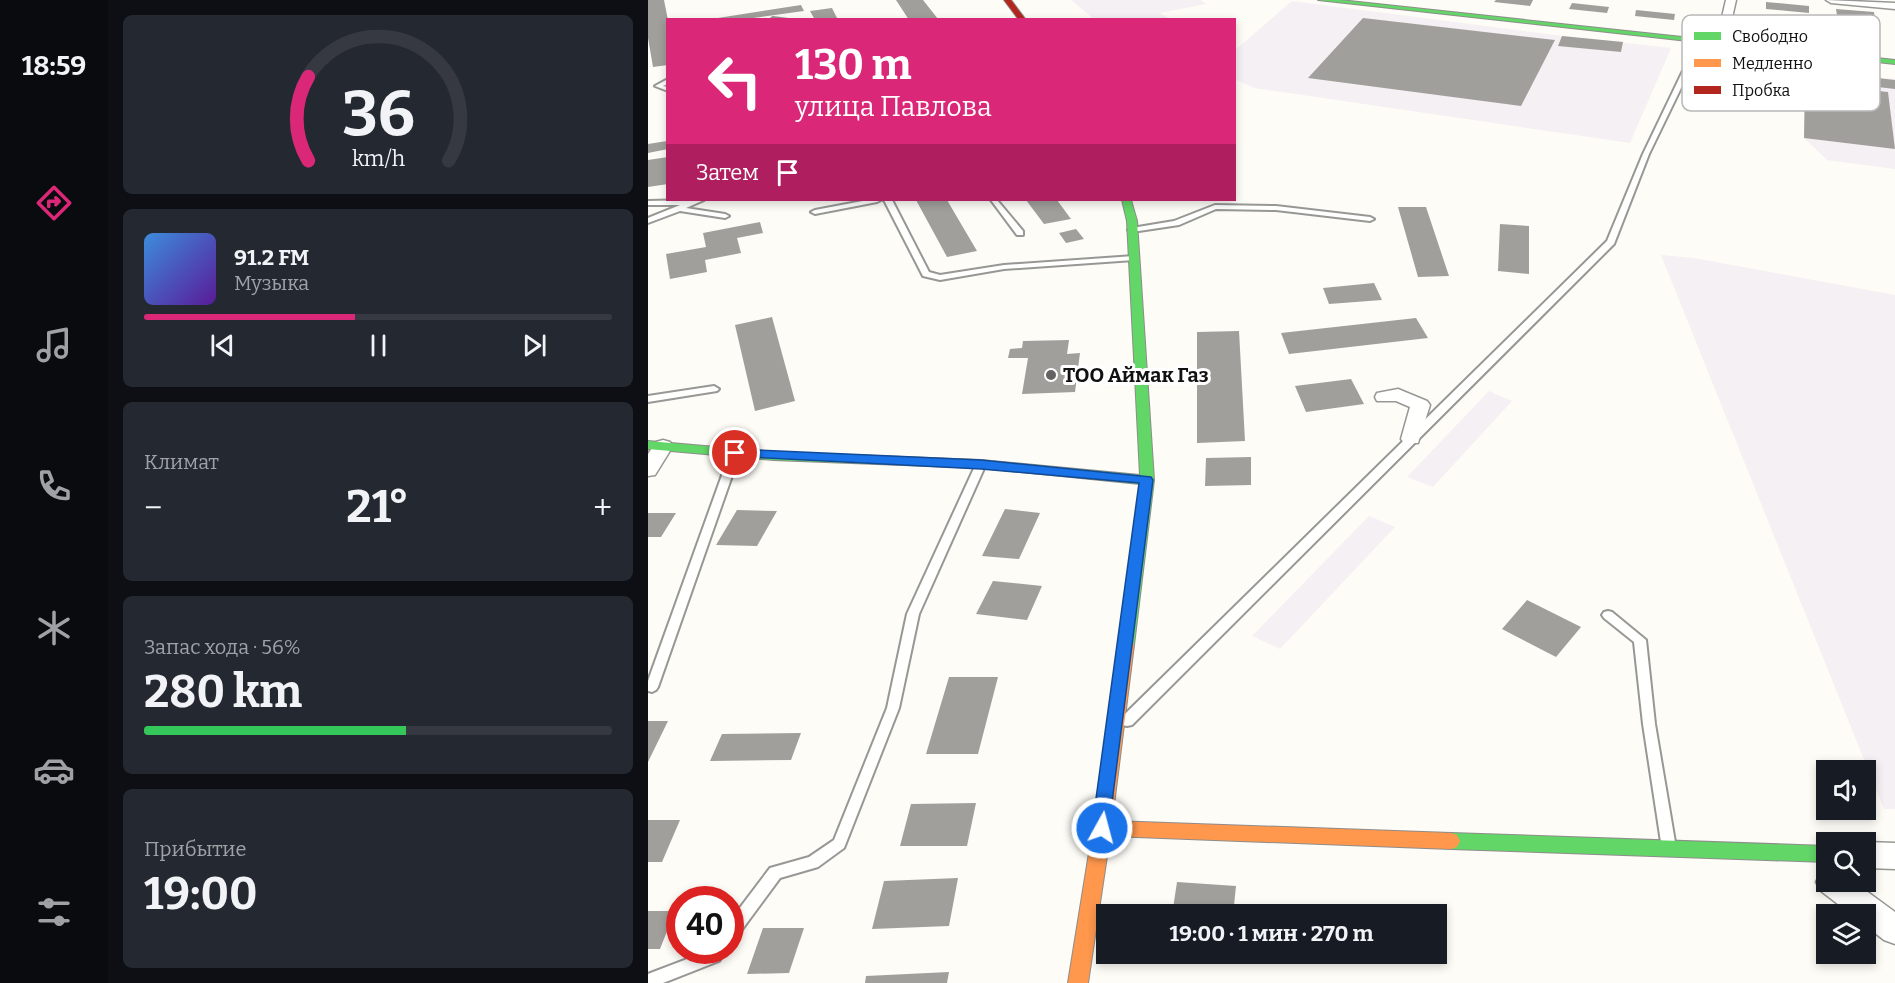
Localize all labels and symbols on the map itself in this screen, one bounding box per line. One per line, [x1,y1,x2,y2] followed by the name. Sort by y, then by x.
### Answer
[1682,15,1880,111] legend
[1732,27,1808,46] text: Свободно
[1732,54,1813,73] text: Медленно
[1732,81,1791,100] text: Пробка
[1063,363,1209,387] place label: ТОО Аймак Газ
[1044,368,1058,382] marker: ТОО Аймак Газ
[709,427,760,478] pin
[1070,796,1134,860] position arrow
[666,886,744,964] speed limit sign: 40

